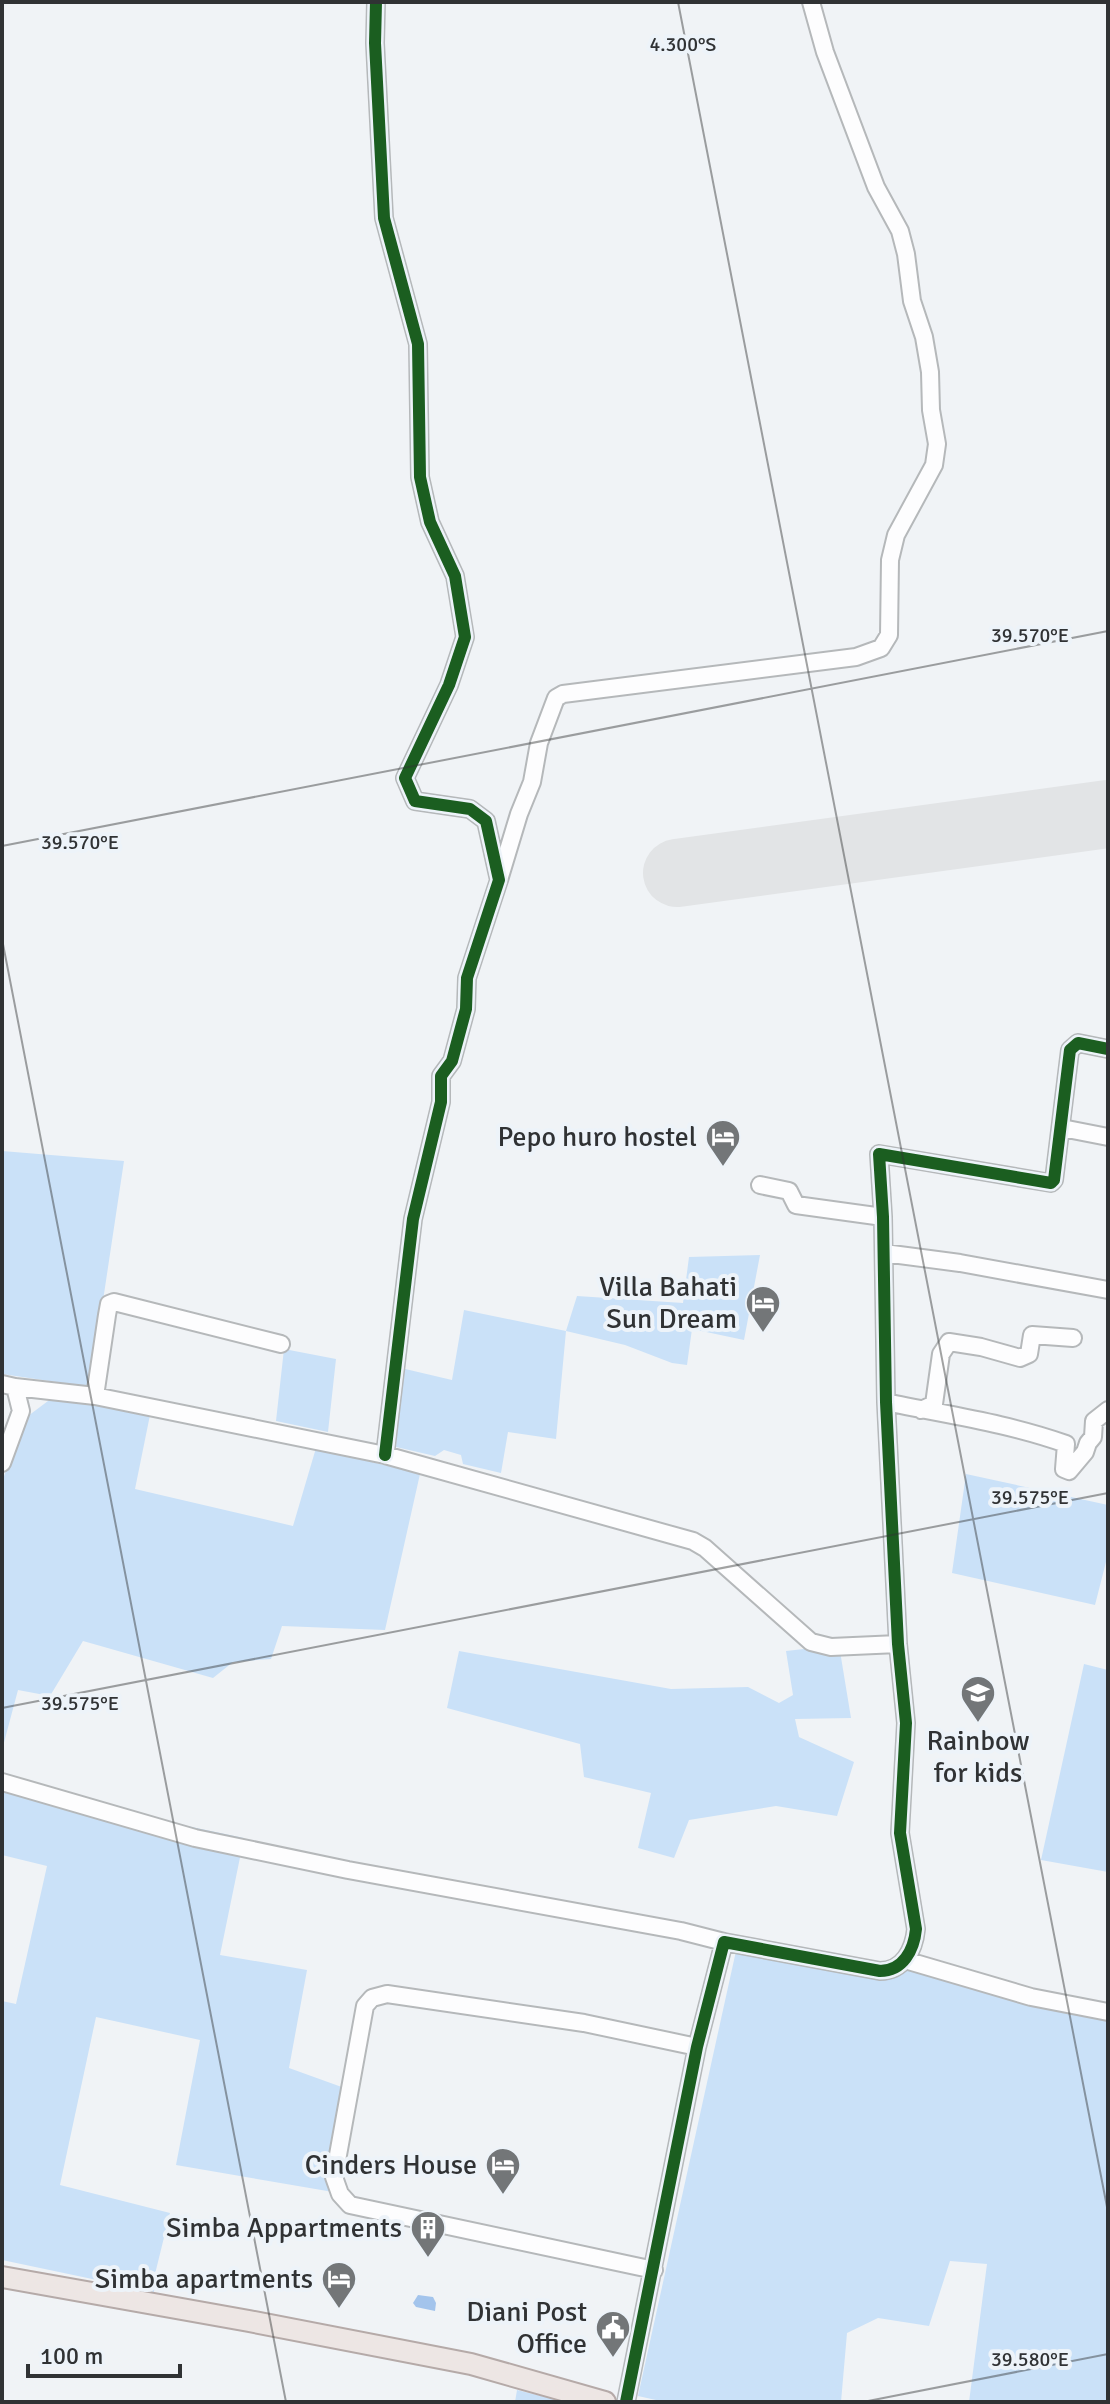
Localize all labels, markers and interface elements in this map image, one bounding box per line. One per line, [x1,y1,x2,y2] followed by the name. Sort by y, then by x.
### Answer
[650,32,716,57] text: 4.300°S
[991,623,1069,648] text: 39.570°E
[41,830,119,855] text: 39.570°E
[704,1118,742,1168] hotel icon: Pepo huro hostel
[497,1120,697,1154] place label: Pepo huro hostel
[599,1270,737,1336] place label: Villa Bahati Sun Dream
[744,1284,782,1334] hotel icon: Villa Bahati Sun Dream
[991,1485,1069,1510] text: 39.575°E
[959,1674,997,1724] school or university icon: Rainbow for kids
[41,1691,119,1716] text: 39.575°E
[926,1724,1030,1790] place label: Rainbow for kids
[484,2146,522,2196] hotel icon: Cinders House
[305,2148,477,2182] place label: Cinders House
[409,2209,447,2259] building icon: Simba Appartments
[166,2211,402,2245] place label: Simba Appartments
[320,2260,358,2310] hotel icon: Simba apartments
[95,2262,313,2296] place label: Simba apartments
[466,2295,587,2361] place label: Diani Post Office
[594,2309,632,2359] public building icon: Diani Post Office
[28,2328,180,2378] scale bar
[40,2341,103,2371] text: 100 m
[991,2347,1069,2372] text: 39.580°E

